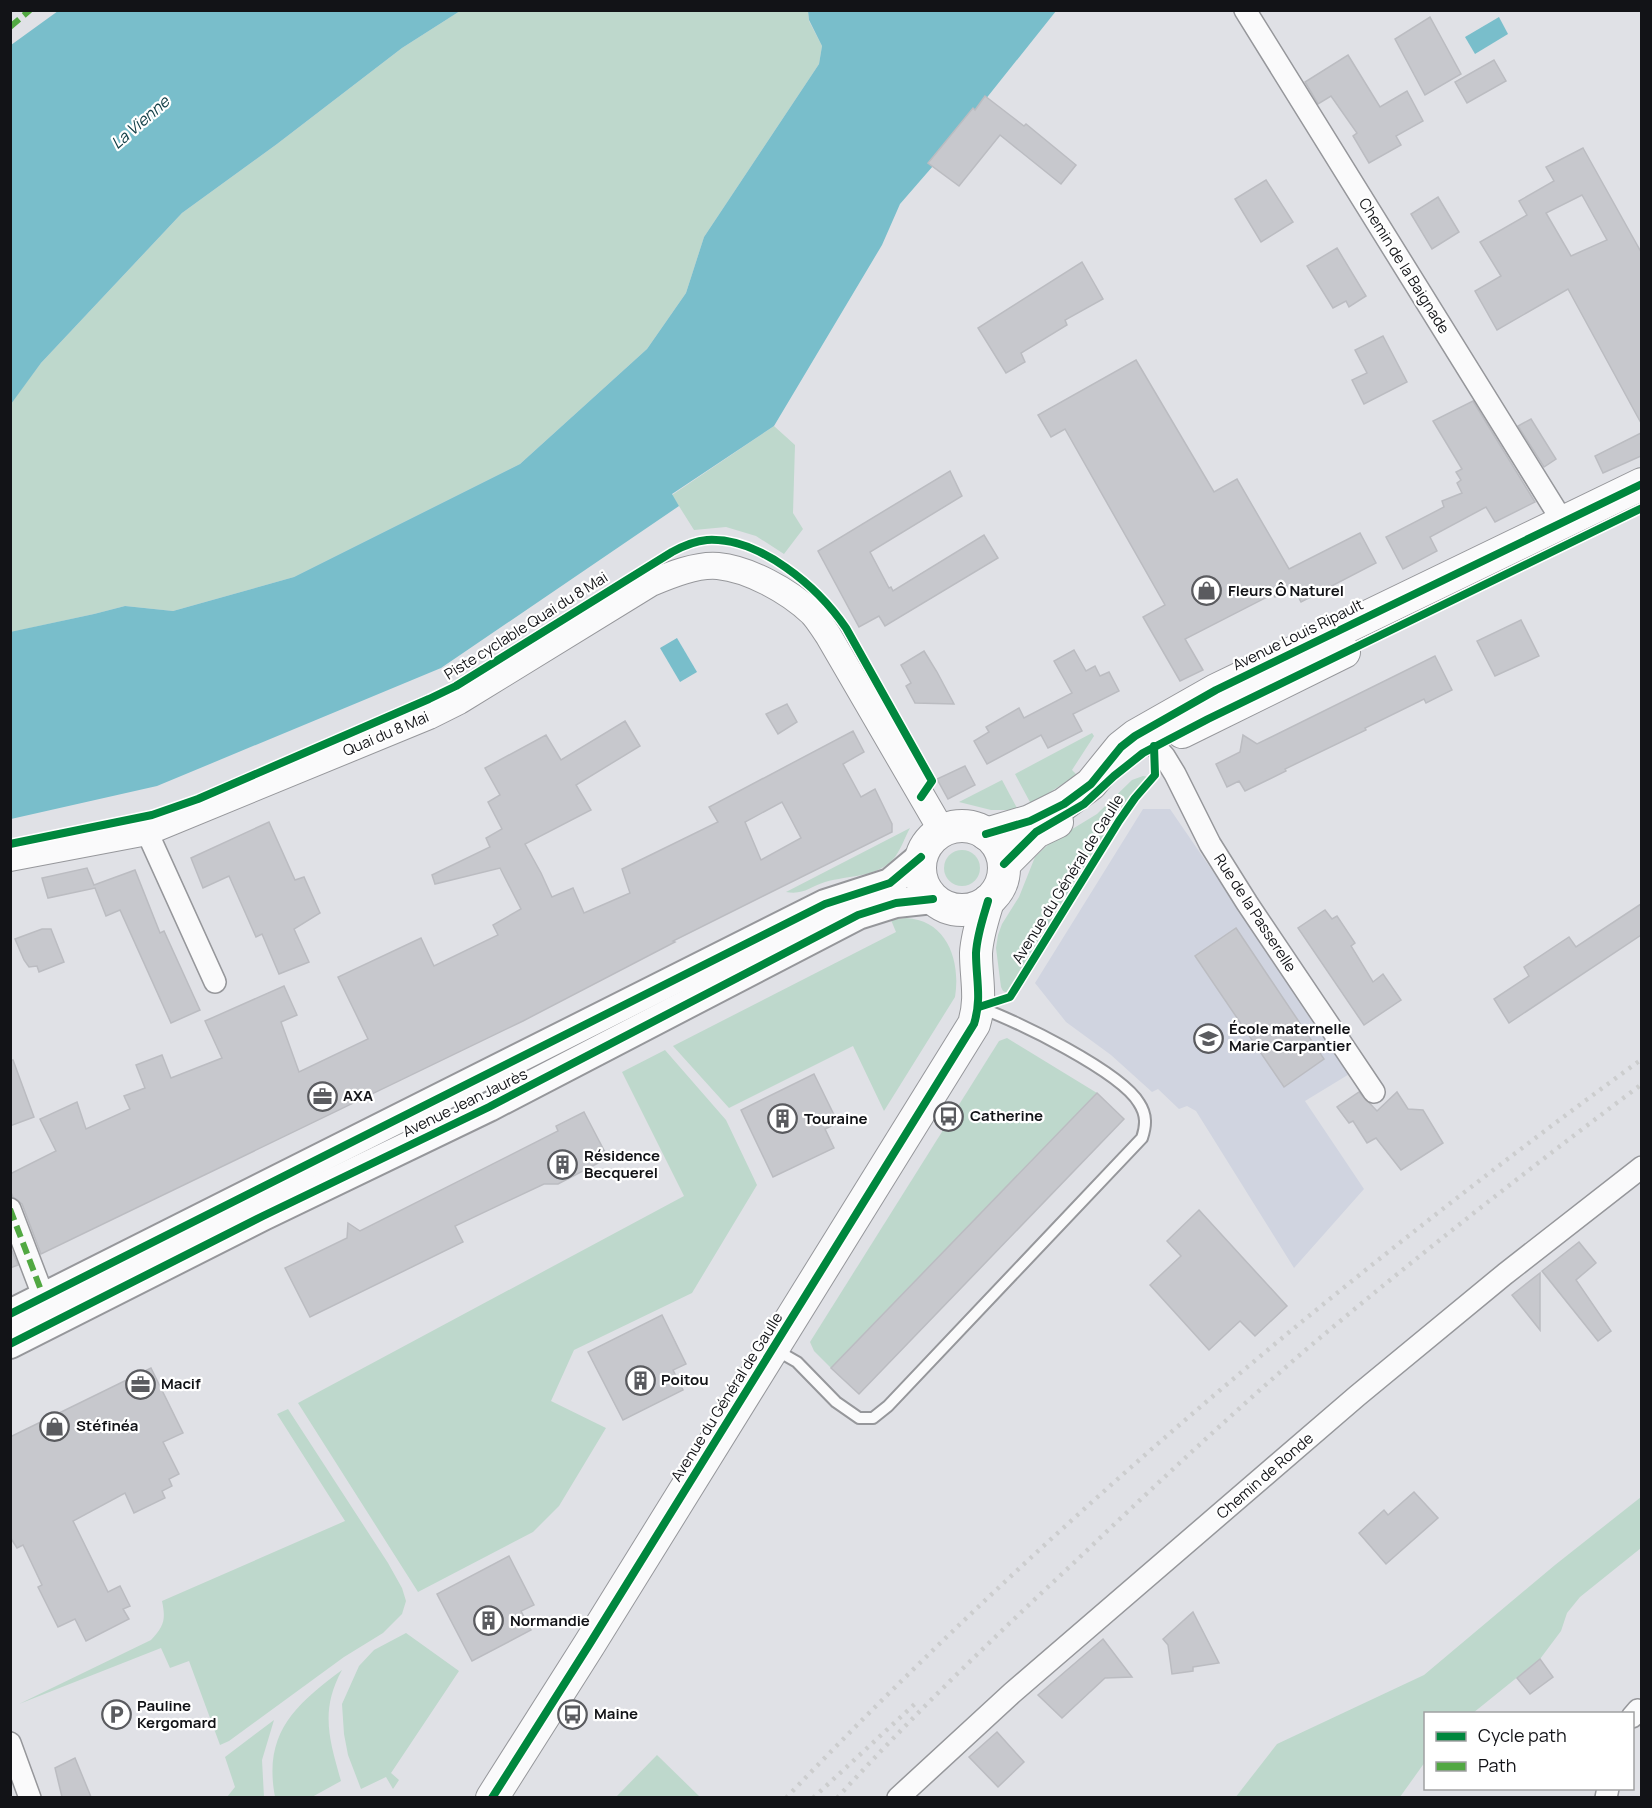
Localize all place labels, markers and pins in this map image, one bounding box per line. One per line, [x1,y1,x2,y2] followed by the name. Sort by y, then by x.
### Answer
[1191,575,1223,607] shop icon: Fleurs Ô Naturel
[1228,580,1344,601] place label: Fleurs Ô Naturel
[1229,1018,1351,1056] place label: École maternelle Marie Carpantier
[1192,1022,1224,1054] school or university icon: École maternelle Marie Carpantier
[306,1080,338,1112] office icon: AXA
[343,1085,373,1106] place label: AXA
[933,1100,965,1132] bus stop icon: Catherine
[767,1103,799,1135] building icon: Touraine
[970,1105,1043,1126] place label: Catherine
[804,1108,867,1129] place label: Touraine
[584,1145,660,1183] place label: Résidence Becquerel
[547,1149,579,1181] building icon: Résidence Becquerel
[624,1364,656,1396] building icon: Poitou
[124,1368,156,1400] office icon: Macif
[661,1369,709,1390] place label: Poitou
[161,1373,201,1394] place label: Macif
[39,1410,71,1442] shop icon: Stéfinéa
[76,1415,138,1436] place label: Stéfinéa
[473,1605,505,1637] building icon: Normandie
[510,1610,590,1631] place label: Normandie
[137,1695,217,1733] place label: Pauline Kergomard
[557,1698,589,1730] bus stop icon: Maine
[100,1699,132,1731] parking icon: Pauline Kergomard
[594,1703,638,1724] place label: Maine

